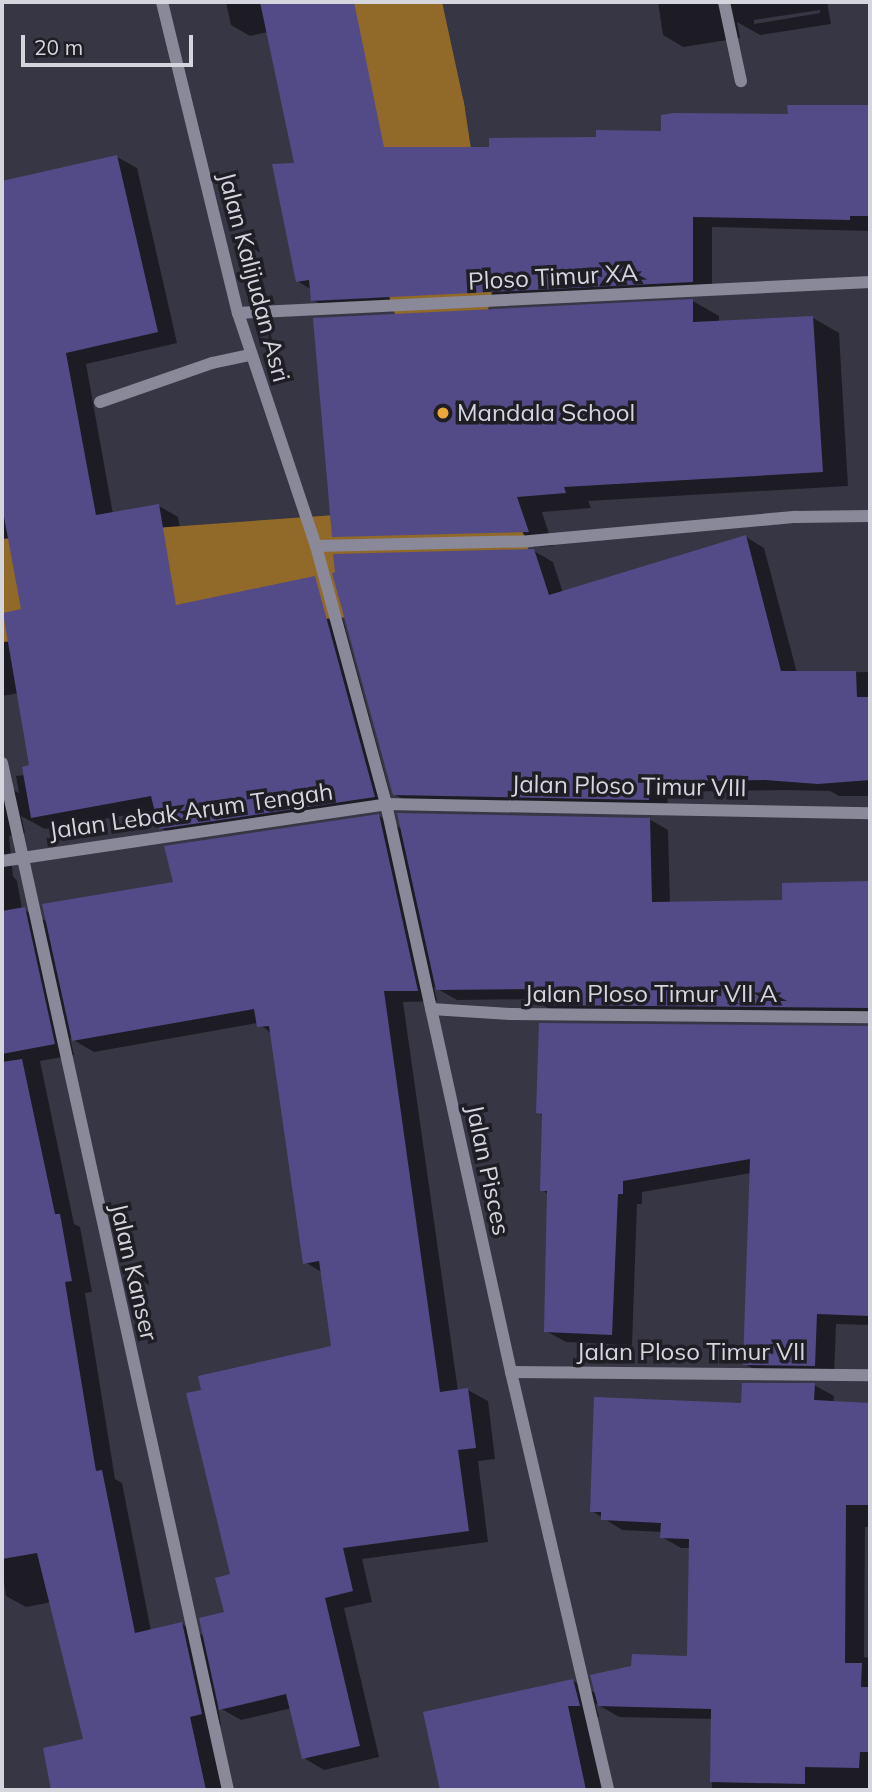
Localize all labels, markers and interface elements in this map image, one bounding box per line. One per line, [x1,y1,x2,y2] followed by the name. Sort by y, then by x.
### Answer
[24,21,196,65] scale bar
[34,34,83,60] text: 20 m
[212,169,296,385] street label: Jalan Kalijudan Asri
[467,258,639,296] street label: Ploso Timur XA
[457,399,635,427] place label: Mandala School
[435,405,451,421] marker: Mandala School
[511,770,747,802] street label: Jalan Ploso Timur VIII
[47,777,335,845] street label: Jalan Lebak Arum Tengah
[525,980,777,1008] street label: Jalan Ploso Timur VII A
[460,1102,516,1238] street label: Jalan Pisces
[104,1201,164,1343] street label: Jalan Kanser
[577,1338,805,1366] street label: Jalan Ploso Timur VII

